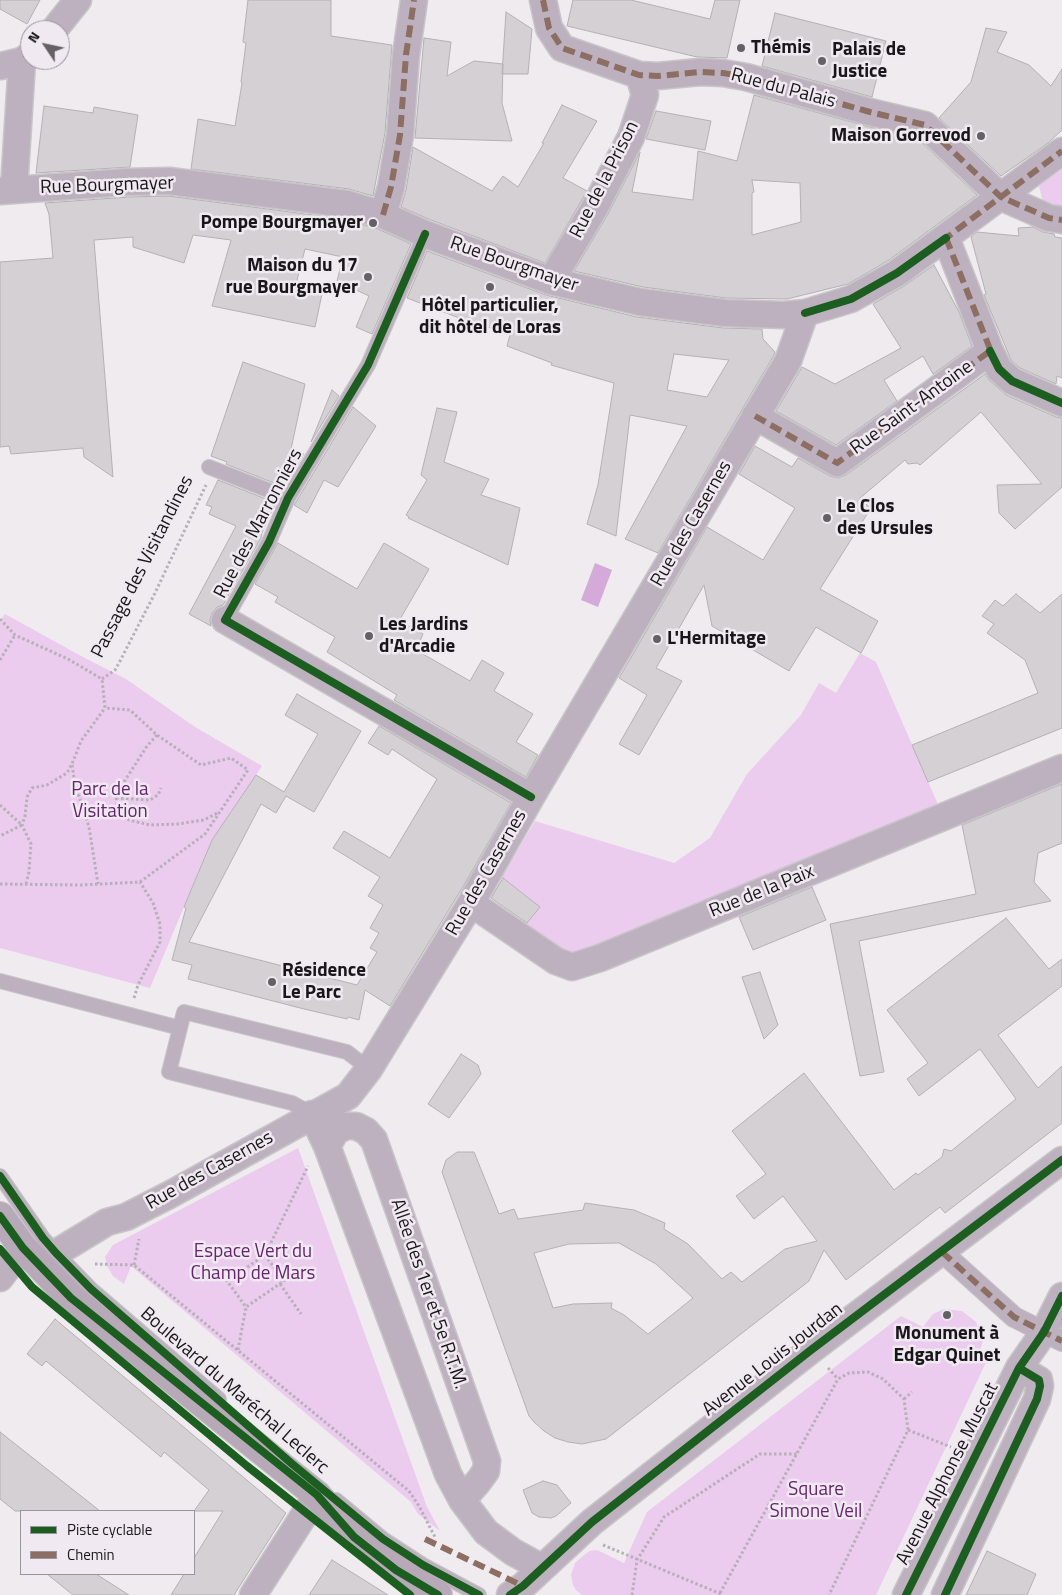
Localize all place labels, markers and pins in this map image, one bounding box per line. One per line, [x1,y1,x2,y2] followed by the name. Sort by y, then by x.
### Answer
[751,37,811,59] place label: Thémis
[832,39,906,83] place label: Palais de Justice
[735,42,747,54] marker: Thémis
[816,55,828,67] marker: Palais de Justice
[831,125,971,147] place label: Maison Gorrevod
[975,130,987,142] marker: Maison Gorrevod
[201,212,363,234] place label: Pompe Bourgmayer
[367,217,379,229] marker: Pompe Bourgmayer
[226,255,358,299] place label: Maison du 17 rue Bourgmayer
[362,271,374,283] marker: Maison du 17 rue Bourgmayer
[484,281,496,293] marker: Hôtel particulier, dit hôtel de Loras
[419,295,561,339] place label: Hôtel particulier, dit hôtel de Loras
[837,496,933,540] place label: Le Clos des Ursules
[821,512,833,524] marker: Le Clos des Ursules
[379,614,468,658] place label: Les Jardins d'Arcadie
[667,628,766,650] place label: L'Hermitage
[363,630,375,642] marker: Les Jardins d'Arcadie
[651,633,663,645] marker: L'Hermitage
[282,960,366,1004] place label: Résidence Le Parc
[266,976,278,988] marker: Résidence Le Parc
[941,1309,953,1321] marker: Monument à Edgar Quinet
[894,1323,1000,1367] place label: Monument à Edgar Quinet

